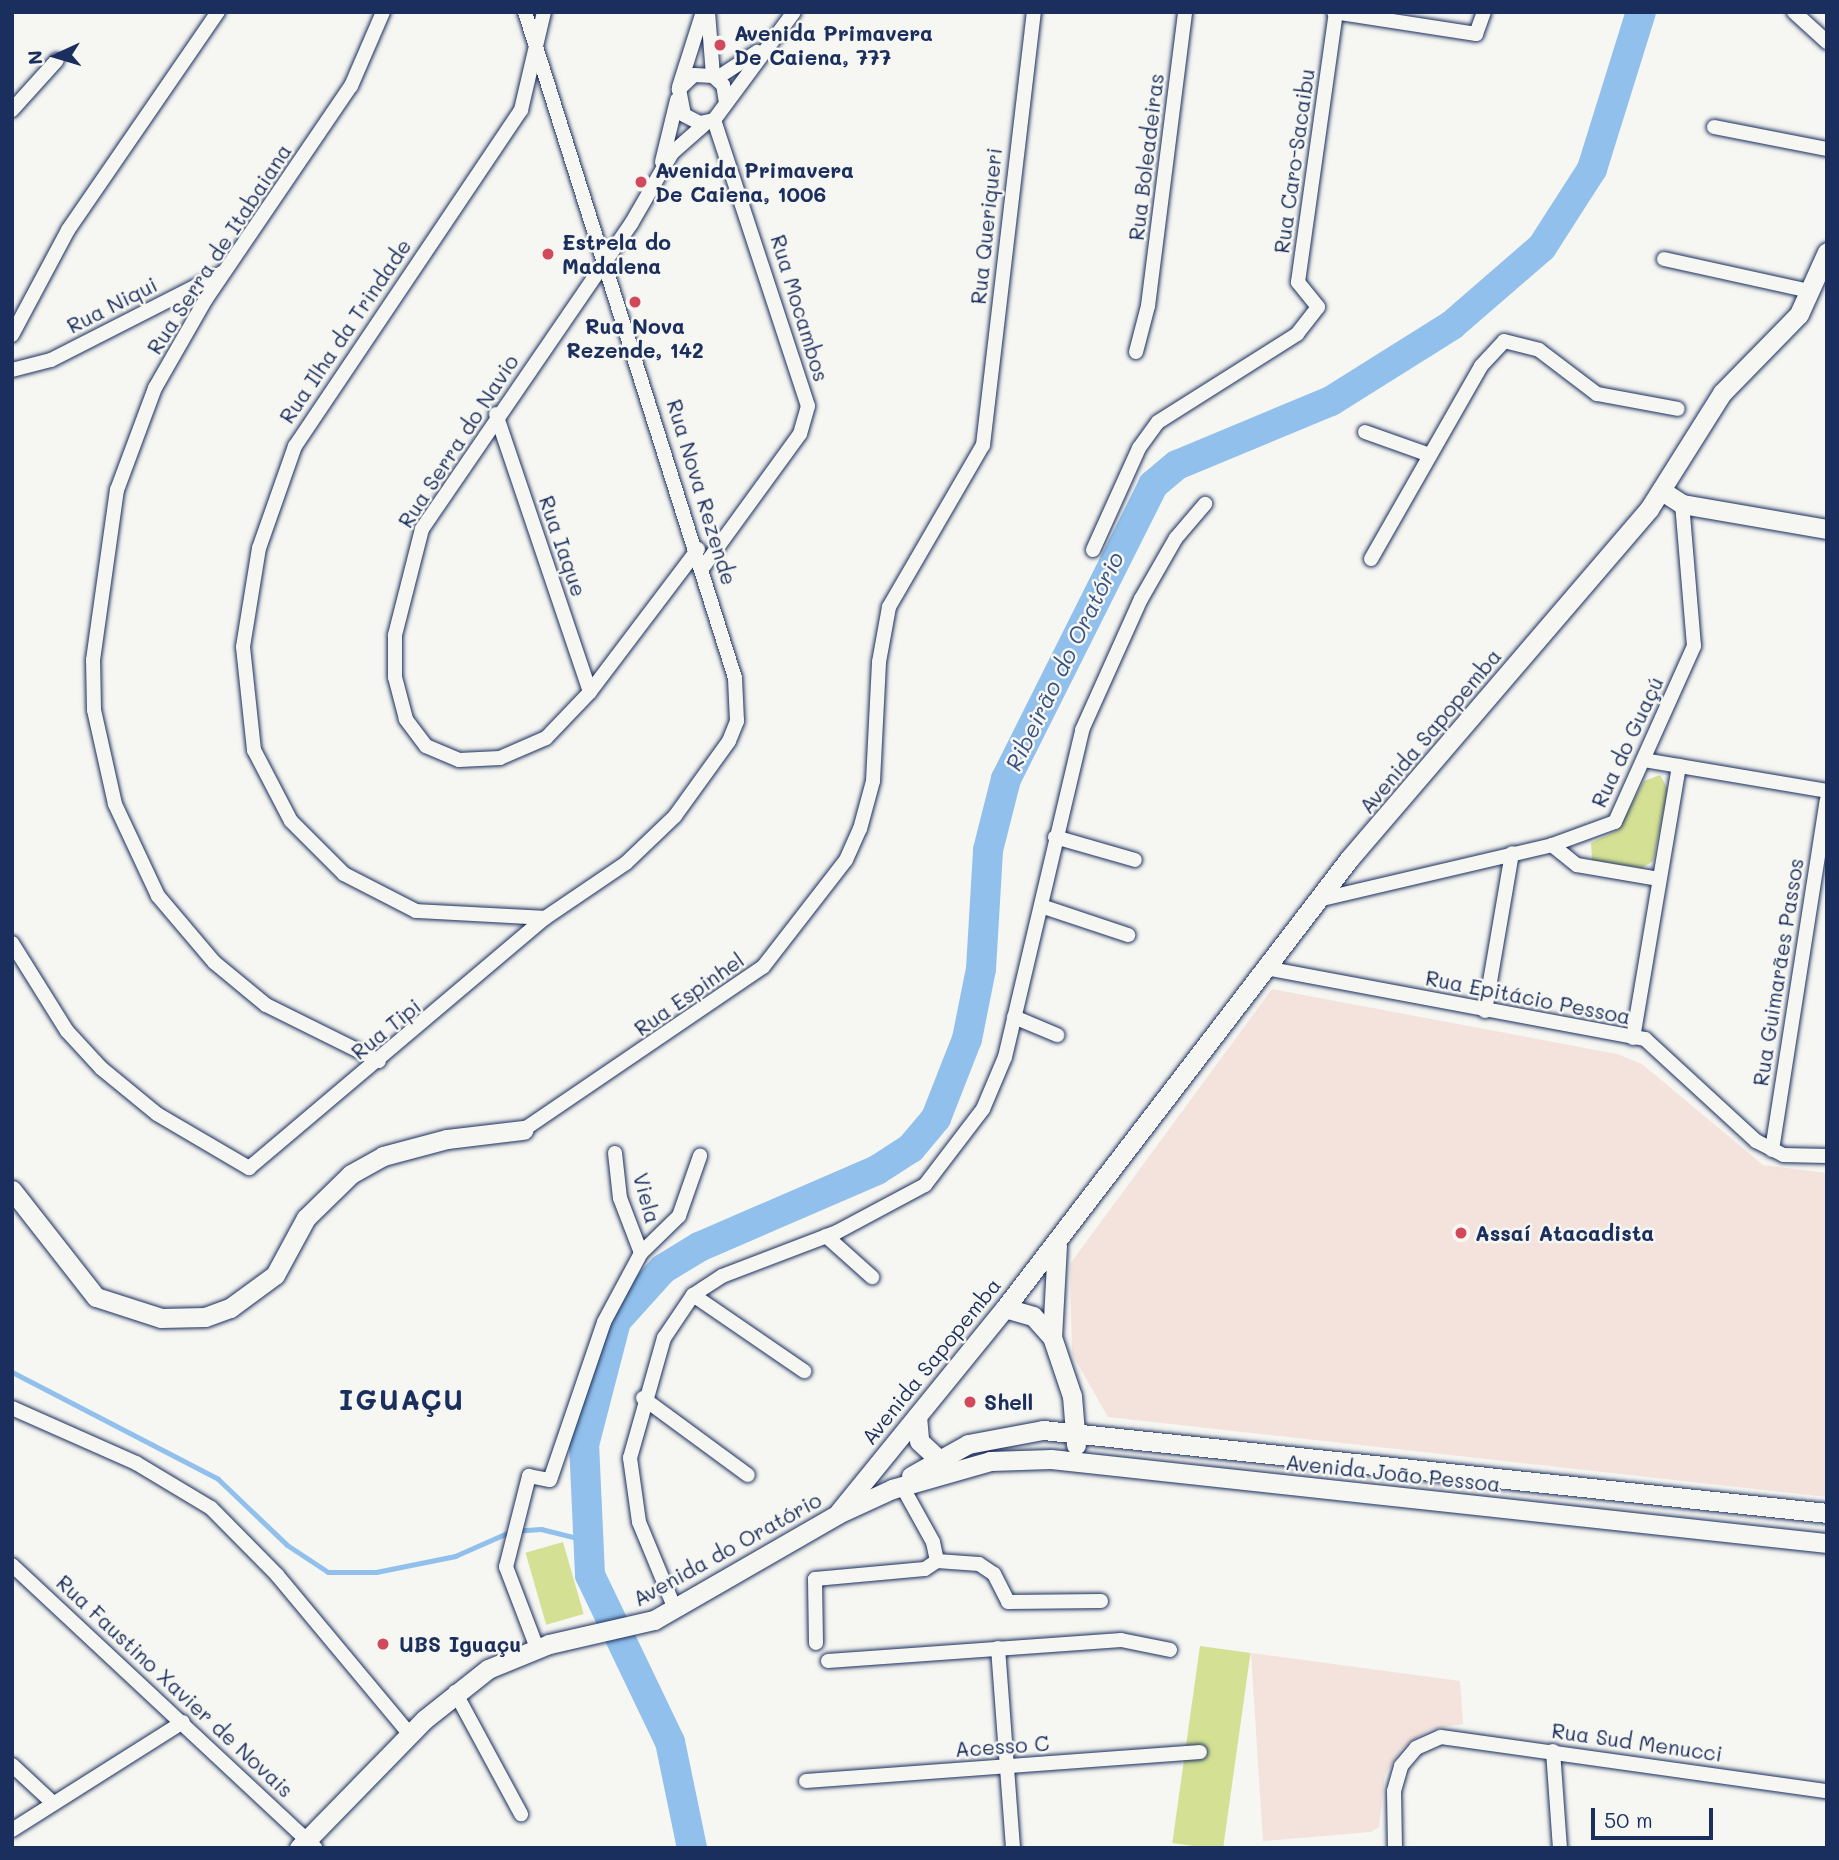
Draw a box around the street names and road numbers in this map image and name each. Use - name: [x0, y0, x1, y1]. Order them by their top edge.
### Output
- street label: Rua Caro-Sacaibu: [1269, 67, 1319, 255]
- street label: Rua Boleadeiras: [1123, 72, 1169, 242]
- street label: Rua Serra de Itabaiana: [142, 139, 296, 359]
- street label: Rua Queriqueri: [965, 146, 1007, 306]
- street label: Rua Mocambos: [766, 232, 834, 384]
- street label: Rua Ilha da Trindade: [274, 234, 416, 428]
- street label: Rua Niqui: [63, 272, 161, 338]
- street label: Rua Serra do Navio: [393, 350, 523, 532]
- street label: Rua Nova Rezende: [662, 396, 742, 588]
- street label: Rua Iaque: [534, 492, 592, 600]
- street label: Avenida Sapopemba: [1354, 644, 1506, 818]
- street label: Rua do Guaçú: [1586, 673, 1668, 811]
- street label: Rua Guimarães Passos: [1748, 856, 1808, 1088]
- street label: Rua Espinhel: [629, 947, 749, 1041]
- street label: Rua Epitácio Pessoa: [1423, 965, 1633, 1029]
- street label: Rua Tipi: [346, 993, 426, 1065]
- street label: Viela: [628, 1170, 666, 1226]
- street label: Avenida Sapopemba: [856, 1273, 1006, 1449]
- street label: Avenida João Pessoa: [1284, 1449, 1502, 1497]
- street label: Avenida do Oratório: [628, 1487, 826, 1611]
- street label: Rua Faustino Xavier de Novais: [51, 1570, 299, 1802]
- street label: Rua Sud Menucci: [1550, 1718, 1724, 1766]
- street label: Acesso C: [954, 1730, 1050, 1762]

